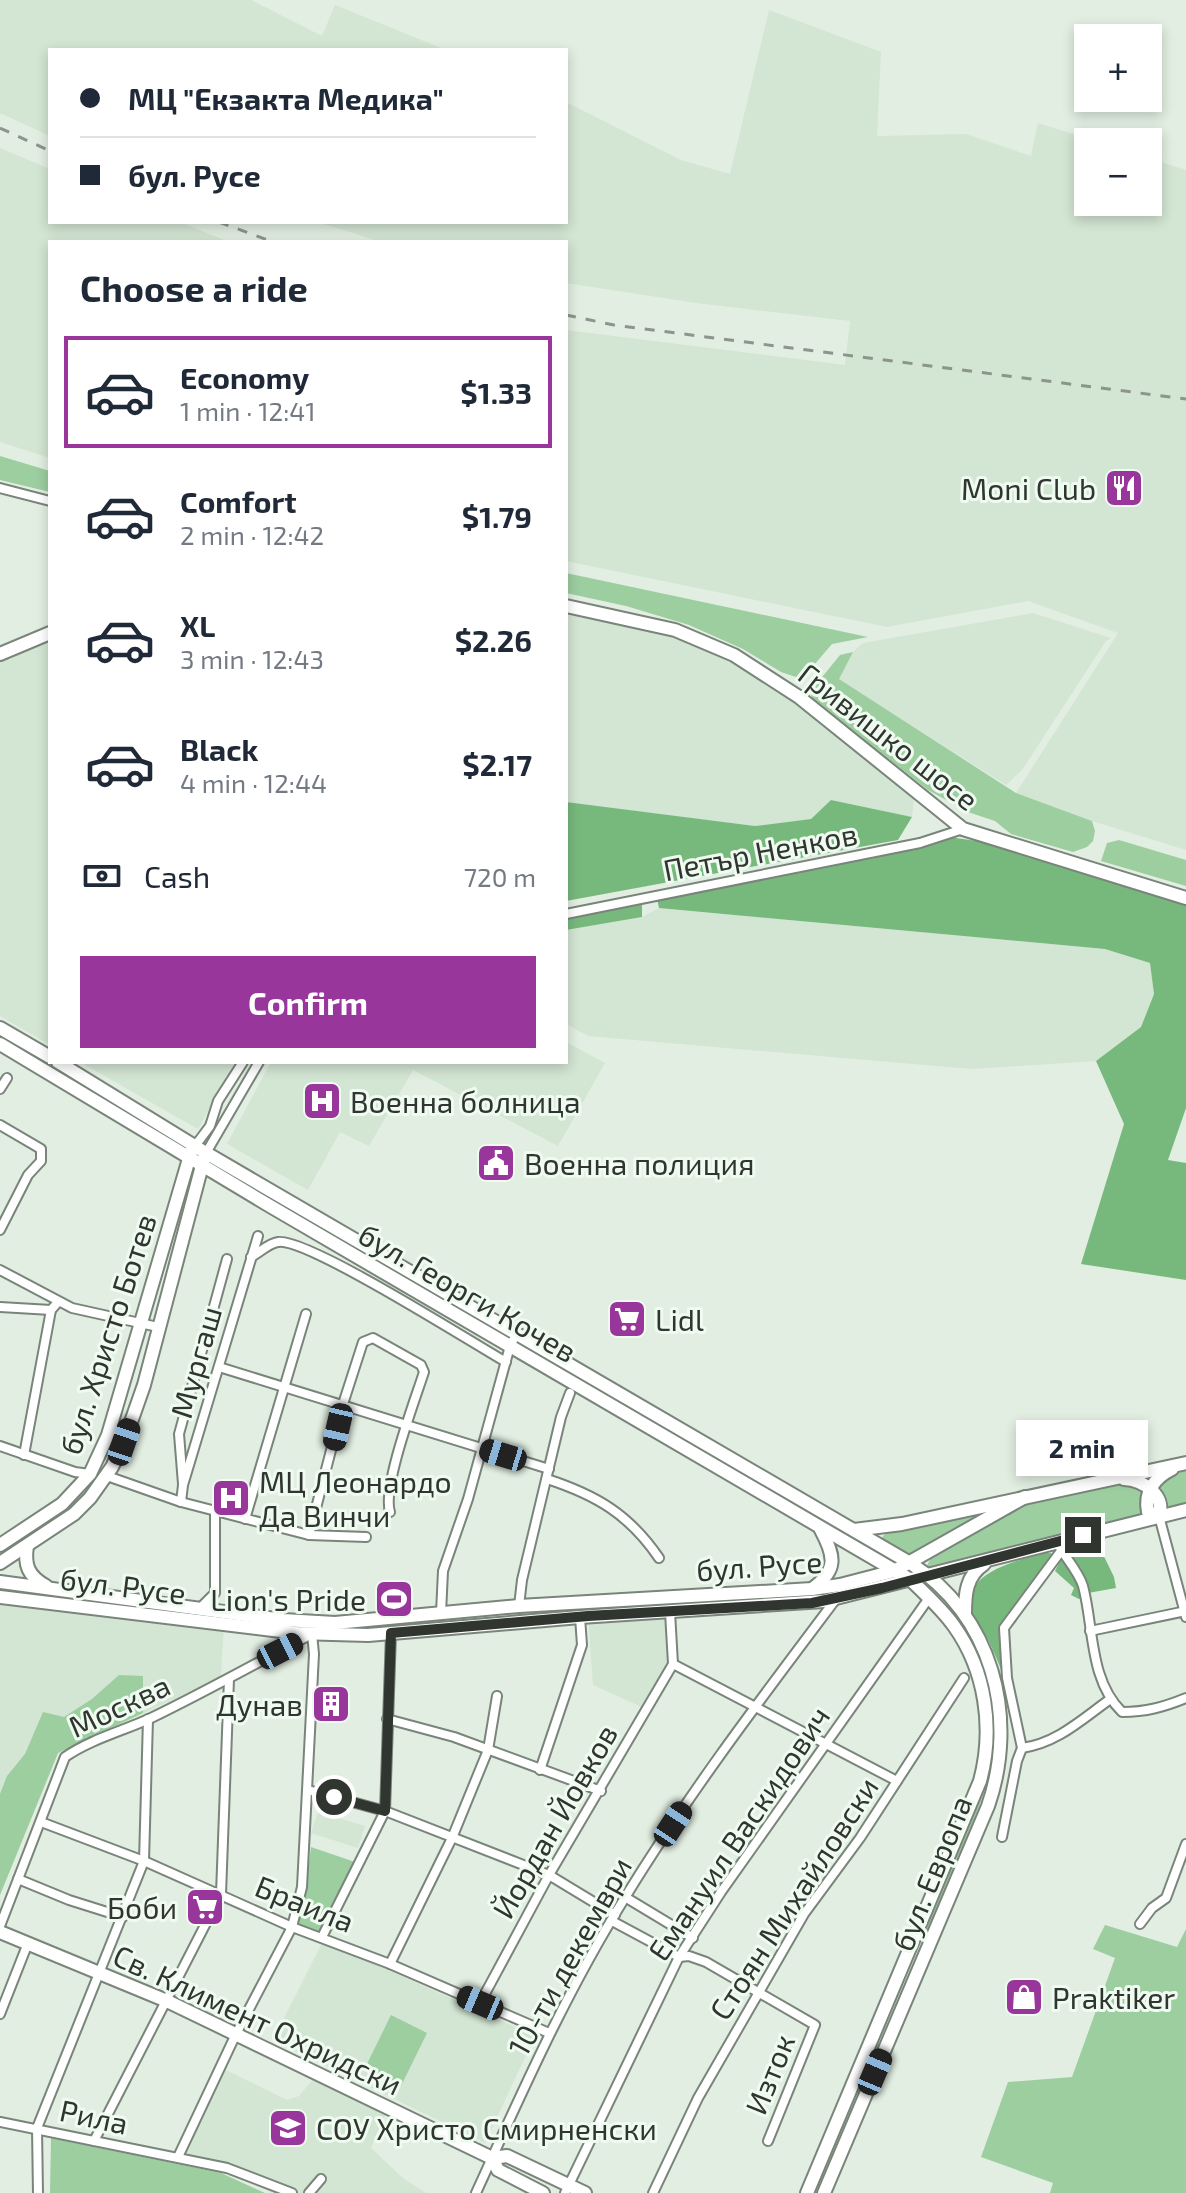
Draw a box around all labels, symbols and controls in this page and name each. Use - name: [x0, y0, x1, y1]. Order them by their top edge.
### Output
- map controls: [1074, 24, 1162, 216]
- button: +: [1074, 24, 1162, 112]
- text: МЦ "Екзакта Медика": [128, 80, 444, 116]
- button: −: [1074, 128, 1162, 216]
- text: бул. Русе: [128, 157, 261, 193]
- text: Choose a ride: [80, 266, 308, 309]
- icon: car: [84, 356, 156, 428]
- text: Economy: [180, 359, 309, 395]
- text: $1.33: [460, 374, 532, 410]
- text: 1 min · 12:41: [180, 395, 316, 426]
- restaurant icon: Moni Club: [1103, 467, 1145, 509]
- place label: Moni Club: [961, 470, 1096, 506]
- icon: car: [84, 480, 156, 552]
- text: Comfort: [180, 483, 297, 519]
- text: $1.79: [462, 498, 532, 534]
- text: 2 min · 12:42: [180, 519, 324, 550]
- icon: car: [84, 604, 156, 676]
- text: XL: [180, 607, 215, 643]
- text: $2.26: [455, 622, 532, 658]
- text: 3 min · 12:43: [180, 643, 324, 674]
- street label: Гривишко шосе: [792, 655, 986, 817]
- icon: car: [84, 728, 156, 800]
- text: Black: [180, 731, 258, 767]
- text: $2.17: [462, 746, 532, 782]
- text: 4 min · 12:44: [180, 767, 327, 798]
- street label: Петър Ненков: [660, 815, 860, 887]
- icon: cash: [80, 854, 124, 898]
- text: Cash: [144, 858, 210, 894]
- text: 720 m: [464, 861, 536, 892]
- button: Confirm: [80, 956, 536, 1048]
- hospital icon: Военна болница: [301, 1080, 343, 1122]
- place label: Военна болница: [350, 1083, 581, 1119]
- public building icon: Военна полиция: [475, 1142, 517, 1184]
- place label: Военна полиция: [524, 1145, 754, 1181]
- street label: бул. Христо Ботев: [51, 1209, 164, 1459]
- street label: бул. Георги Кочев: [352, 1215, 583, 1370]
- supermarket icon: Lidl: [606, 1298, 648, 1340]
- place label: Lidl: [655, 1301, 704, 1337]
- street label: Мургаш: [162, 1302, 229, 1422]
- car: [321, 1401, 355, 1453]
- car: [105, 1415, 143, 1469]
- callout: 2 min: [1017, 1419, 1149, 1475]
- text: 2 min: [1049, 1432, 1115, 1463]
- car: [477, 1437, 529, 1473]
- place label: МЦ Леонардо Да Винчи: [259, 1463, 452, 1533]
- hospital icon: МЦ Леонардо Да Винчи: [210, 1477, 252, 1519]
- route end: [1065, 1517, 1101, 1553]
- street label: бул. Русе: [695, 1543, 823, 1588]
- street label: бул. Русе: [58, 1559, 188, 1612]
- sports icon: Lion's Pride: [373, 1578, 415, 1620]
- place label: Lion's Pride: [210, 1581, 366, 1617]
- car: [253, 1629, 307, 1673]
- street label: Москва: [63, 1666, 175, 1744]
- building icon: Дунав: [310, 1683, 352, 1725]
- place label: Дунав: [216, 1686, 303, 1723]
- street label: Емануил Васкидович: [640, 1699, 837, 1967]
- street label: Йордан Йовков: [484, 1718, 624, 1924]
- street label: Стоян Михайловски: [701, 1770, 885, 2026]
- route start: [316, 1779, 352, 1815]
- street label: бул. Европа: [884, 1790, 979, 1956]
- car: [650, 1797, 696, 1851]
- street label: 10-ти декември: [500, 1850, 638, 2062]
- street label: Браила: [250, 1867, 360, 1939]
- supermarket icon: Боби: [184, 1886, 226, 1928]
- place label: Боби: [107, 1889, 177, 1925]
- street label: Св. Климент Охридски: [108, 1936, 408, 2102]
- shop icon: Praktiker: [1003, 1976, 1045, 2018]
- place label: Praktiker: [1052, 1979, 1175, 2015]
- car: [453, 1983, 507, 2023]
- street label: Изток: [737, 2029, 801, 2119]
- car: [855, 2045, 895, 2099]
- street label: Рила: [57, 2091, 131, 2141]
- school or university icon: СОУ Христо Смирненски: [267, 2107, 309, 2149]
- place label: СОУ Христо Смирненски: [316, 2110, 657, 2146]

